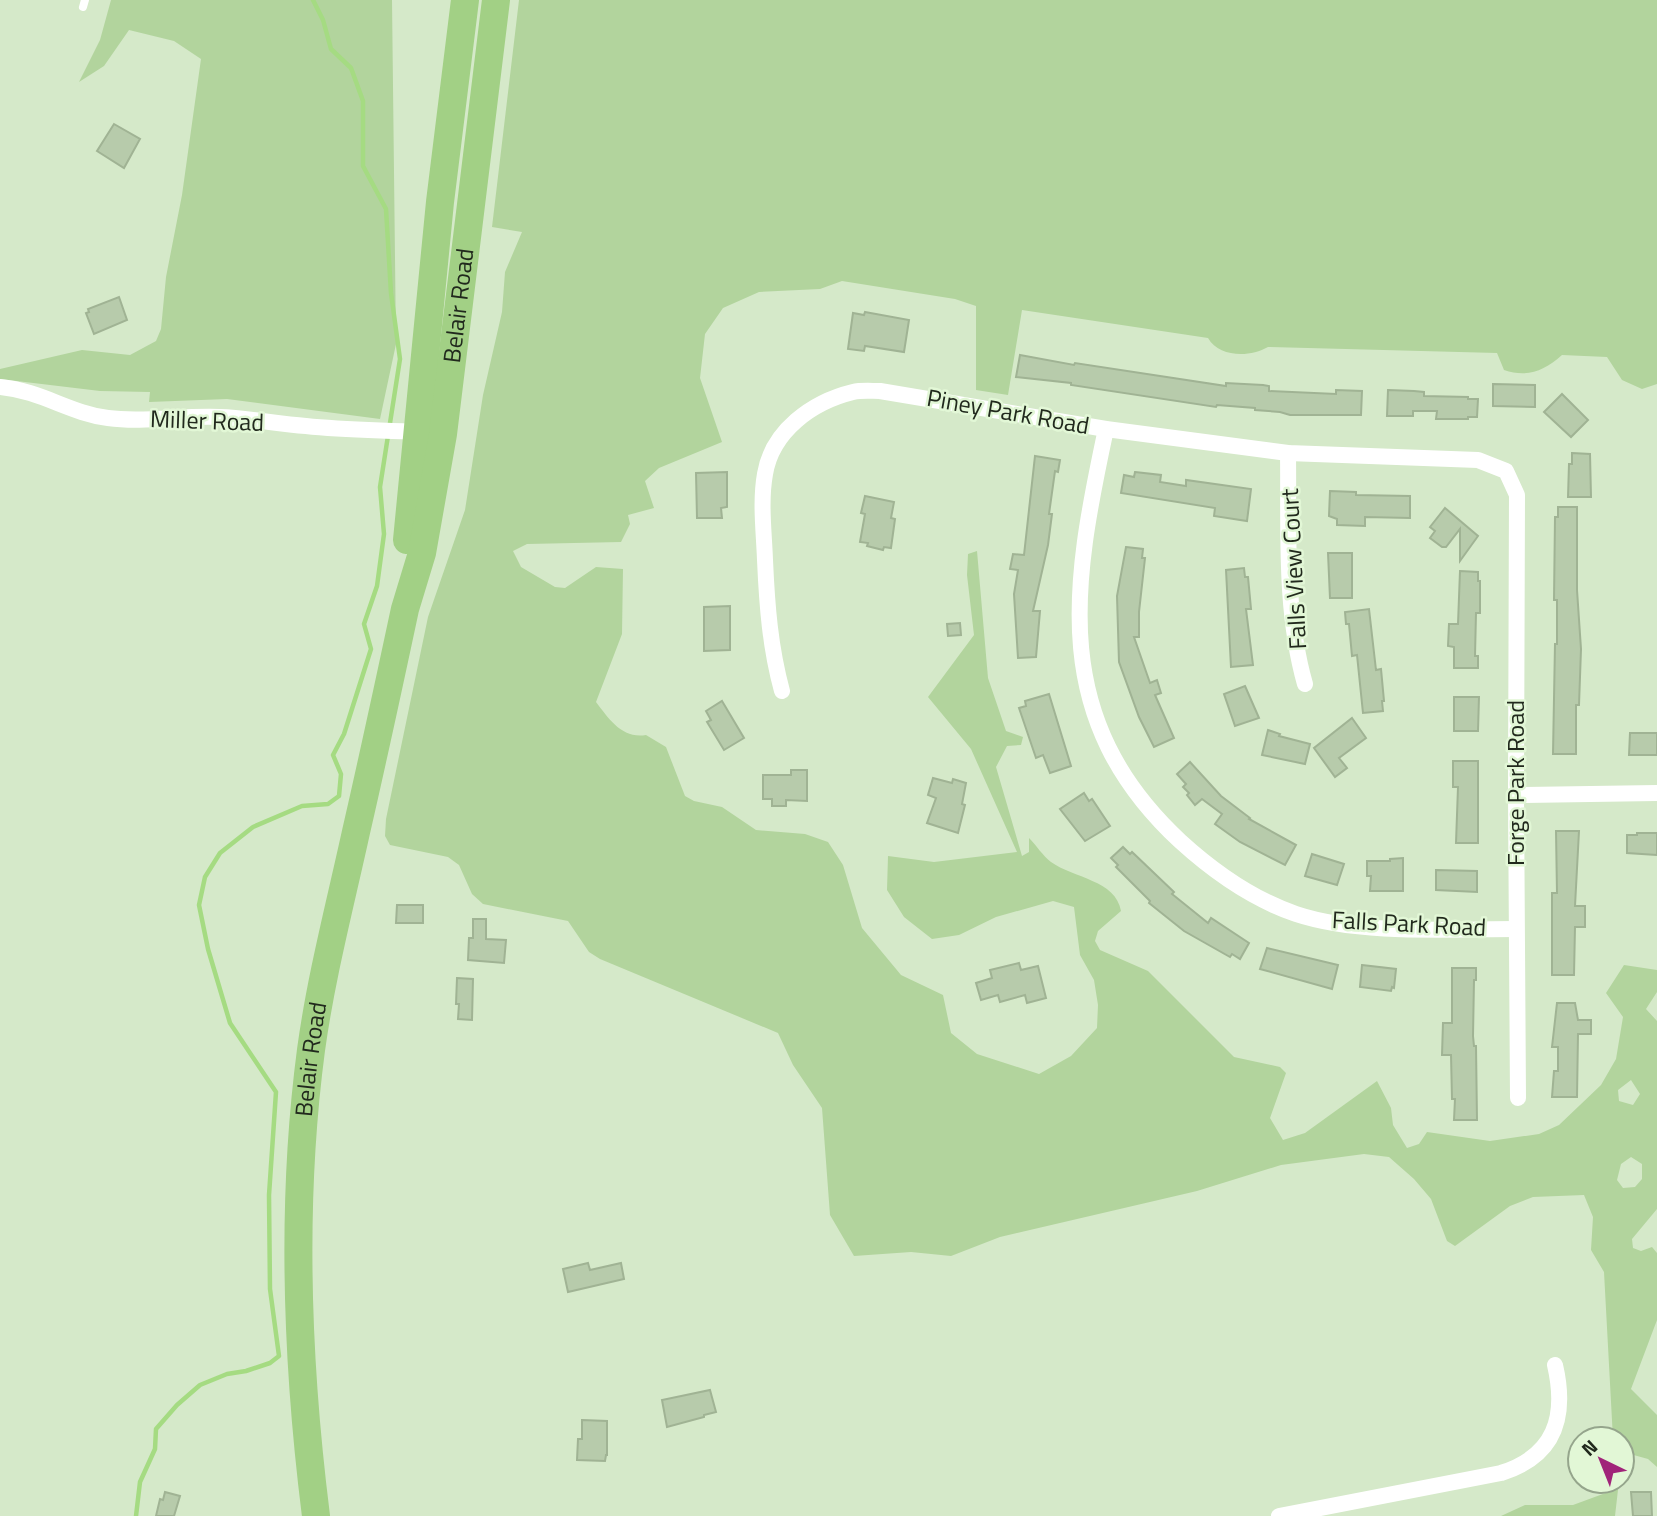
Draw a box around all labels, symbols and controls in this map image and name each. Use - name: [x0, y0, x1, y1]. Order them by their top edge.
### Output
- street label: Belair Road: [433, 246, 483, 365]
- street label: Piney Park Road: [924, 379, 1092, 443]
- street label: Miller Road: [149, 400, 265, 440]
- street label: Falls View Court: [1271, 487, 1315, 650]
- street label: Forge Park Road: [1497, 700, 1533, 866]
- street label: Falls Park Road: [1331, 901, 1487, 945]
- street label: Belair Road: [285, 999, 335, 1118]
- north arrow: [1566, 1425, 1636, 1495]
- text: N: [1574, 1432, 1604, 1462]

